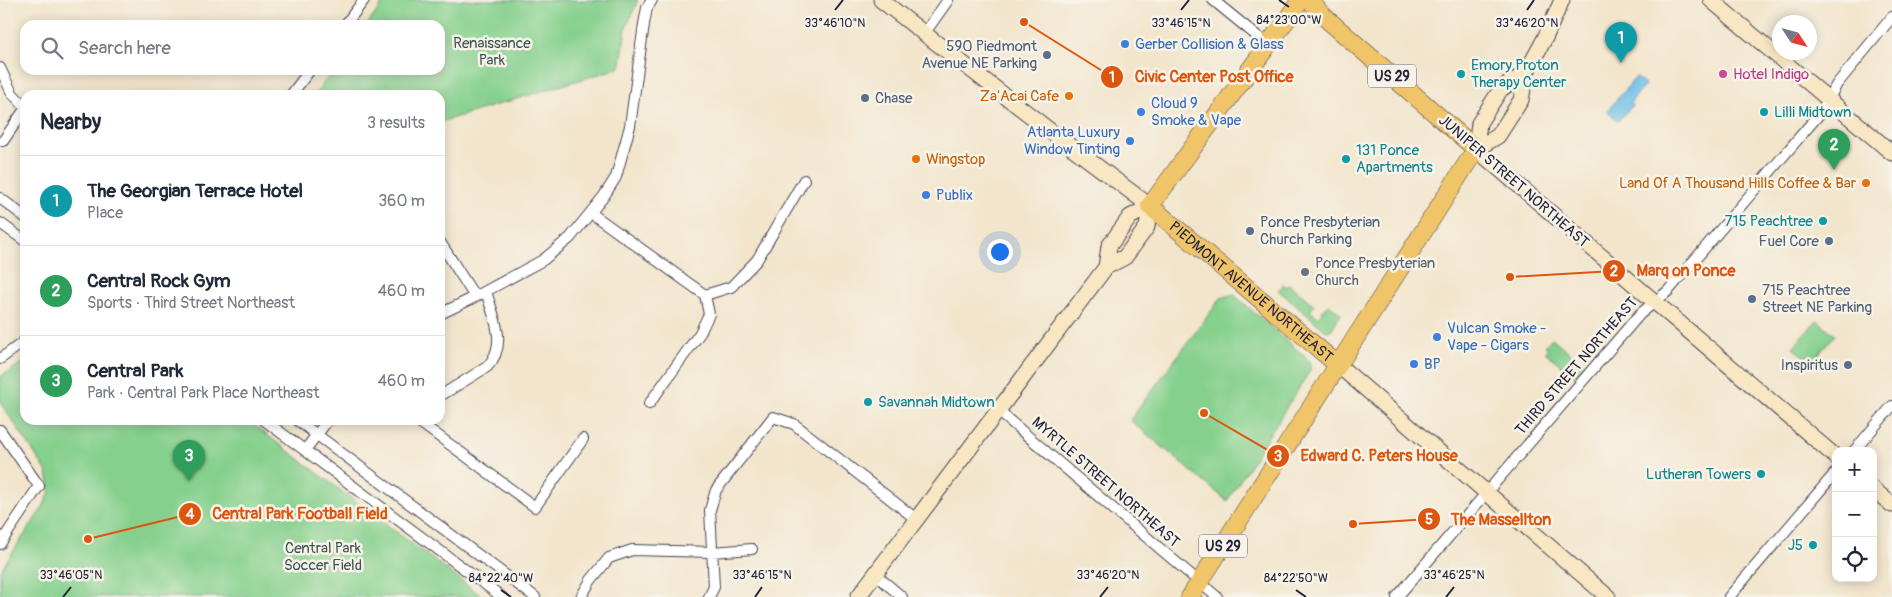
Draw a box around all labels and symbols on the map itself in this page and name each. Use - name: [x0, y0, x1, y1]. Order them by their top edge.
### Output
- text: 84°23'00"W: [1256, 13, 1322, 28]
- north arrow: [1772, 15, 1817, 60]
- text: 33°46'10"N: [805, 16, 865, 31]
- text: 33°46'15"N: [1151, 16, 1211, 31]
- text: 33°46'20"N: [1496, 16, 1558, 31]
- pin: 1: [1605, 22, 1637, 63]
- park label: Renaissance Park: [453, 34, 531, 70]
- place label: Gerber Collision & Glass: [1135, 35, 1284, 54]
- place label: 590 Piedmont Avenue NE Parking: [922, 37, 1038, 73]
- marker: Gerber Collision & Glass: [1119, 38, 1131, 50]
- marker: 590 Piedmont Avenue NE Parking: [1041, 49, 1053, 61]
- place label: Emory Proton Therapy Center: [1471, 56, 1567, 92]
- callout: Civic Center Post Office: [1100, 61, 1303, 92]
- road number: US 29: [1368, 64, 1416, 88]
- place label: Hotel Indigo: [1733, 65, 1809, 84]
- text: Civic Center Post Office: [1135, 67, 1294, 87]
- text: 1: [1109, 68, 1115, 87]
- marker: Emory Proton Therapy Center: [1455, 68, 1467, 80]
- marker: Hotel Indigo: [1717, 68, 1729, 80]
- place label: Za'Acai Cafe: [980, 87, 1060, 106]
- place label: Chase: [875, 89, 913, 108]
- marker: Za'Acai Cafe: [1063, 90, 1075, 102]
- marker: Chase: [859, 92, 871, 104]
- place label: Cloud 9 Smoke & Vape: [1151, 94, 1242, 130]
- place label: Lilli Midtown: [1774, 103, 1852, 122]
- marker: Cloud 9 Smoke & Vape: [1135, 106, 1147, 118]
- marker: Lilli Midtown: [1758, 106, 1770, 118]
- street label: JUNIPER STREET NORTHEAST: [1435, 111, 1593, 252]
- place label: Atlanta Luxury Window Tinting: [1024, 123, 1121, 159]
- pin: 2: [1818, 129, 1850, 170]
- marker: Atlanta Luxury Window Tinting: [1124, 135, 1136, 147]
- place label: 131 Ponce Apartments: [1356, 141, 1433, 177]
- place label: Wingstop: [926, 150, 985, 169]
- marker: Wingstop: [910, 153, 922, 165]
- marker: 131 Ponce Apartments: [1340, 153, 1352, 165]
- place label: Land Of A Thousand Hills Coffee & Bar: [1619, 174, 1857, 193]
- marker: Land Of A Thousand Hills Coffee & Bar: [1860, 177, 1872, 189]
- place label: Publix: [936, 186, 973, 205]
- marker: Publix: [920, 189, 932, 201]
- place label: 715 Peachtree: [1725, 212, 1814, 231]
- place label: Ponce Presbyterian Church Parking: [1260, 213, 1380, 249]
- marker: 715 Peachtree: [1817, 215, 1829, 227]
- street label: PIEDMONT AVENUE NORTHEAST: [1165, 217, 1337, 367]
- marker: Ponce Presbyterian Church Parking: [1244, 225, 1256, 237]
- place label: Fuel Core: [1758, 232, 1820, 251]
- marker: Fuel Core: [1823, 235, 1835, 247]
- your location: [987, 239, 1013, 265]
- place label: Ponce Presbyterian Church: [1315, 254, 1435, 290]
- callout: Marq on Ponce: [1601, 255, 1745, 286]
- text: Marq on Ponce: [1637, 261, 1737, 281]
- text: 2: [1610, 262, 1618, 281]
- marker: Ponce Presbyterian Church: [1299, 266, 1311, 278]
- place label: 715 Peachtree Street NE Parking: [1762, 281, 1872, 317]
- street label: THIRD STREET NORTHEAST: [1511, 293, 1642, 439]
- marker: 715 Peachtree Street NE Parking: [1746, 293, 1758, 305]
- place label: Vulcan Smoke - Vape - Cigars: [1447, 319, 1546, 355]
- marker: Vulcan Smoke - Vape - Cigars: [1431, 331, 1443, 343]
- place label: BP: [1424, 355, 1441, 374]
- place label: Inspiritus: [1781, 356, 1838, 375]
- marker: BP: [1408, 358, 1420, 370]
- marker: Inspiritus: [1842, 359, 1854, 371]
- place label: Savannah Midtown: [878, 393, 995, 412]
- marker: Savannah Midtown: [862, 396, 874, 408]
- street label: MYRTLE STREET NORTHEAST: [1028, 413, 1184, 552]
- pin: 3: [173, 440, 205, 481]
- callout: Edward C. Peters House: [1265, 440, 1468, 471]
- text: Edward C. Peters House: [1300, 446, 1459, 466]
- text: 3: [1274, 447, 1282, 466]
- place label: Lutheran Towers: [1646, 465, 1751, 484]
- marker: Lutheran Towers: [1755, 468, 1767, 480]
- callout: Central Park Football Field: [178, 498, 398, 529]
- text: Central Park Football Field: [212, 504, 388, 524]
- callout: The Massellton: [1416, 504, 1562, 535]
- text: 4: [186, 505, 195, 524]
- text: 5: [1425, 510, 1433, 529]
- text: The Massellton: [1450, 510, 1551, 530]
- road number: US 29: [1199, 534, 1247, 558]
- place label: J5: [1788, 536, 1803, 555]
- park label: Central Park Soccer Field: [284, 539, 362, 575]
- marker: J5: [1807, 539, 1819, 551]
- text: 33°46'05"N: [40, 568, 102, 583]
- text: 33°46'15"N: [732, 568, 792, 583]
- text: 33°46'20"N: [1077, 568, 1139, 583]
- text: 33°46'25"N: [1423, 568, 1485, 583]
- text: 84°22'40"W: [469, 571, 533, 586]
- text: 84°22'50"W: [1264, 571, 1328, 586]

